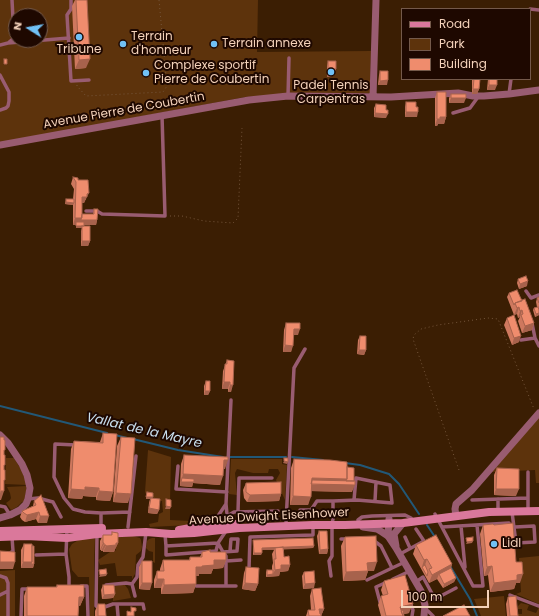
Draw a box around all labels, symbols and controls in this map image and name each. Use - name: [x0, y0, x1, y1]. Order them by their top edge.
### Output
- north arrow: [8, 8, 48, 48]
- legend: [401, 8, 531, 80]
- text: Road: [439, 15, 470, 32]
- text: N: [9, 20, 26, 31]
- place label: Terrain d'honneur: [131, 30, 191, 58]
- marker: Tribune: [74, 32, 84, 42]
- text: Park: [439, 35, 465, 52]
- place label: Terrain annexe: [222, 37, 311, 51]
- marker: Terrain d'honneur: [118, 39, 128, 49]
- marker: Terrain annexe: [209, 39, 219, 49]
- place label: Tribune: [57, 43, 101, 57]
- text: Building: [439, 55, 487, 72]
- place label: Complexe sportif Pierre de Coubertin: [154, 59, 269, 87]
- marker: Padel Tennis Carpentras: [326, 67, 336, 77]
- marker: Complexe sportif Pierre de Coubertin: [141, 68, 151, 78]
- place label: Padel Tennis Carpentras: [293, 79, 369, 107]
- street label: Avenue Pierre de Coubertin: [42, 90, 206, 132]
- water label: Vallat de la Mayre: [85, 410, 203, 452]
- street label: Avenue Dwight Eisenhower: [188, 506, 350, 528]
- place label: Lidl: [502, 537, 521, 551]
- marker: Lidl: [489, 539, 499, 549]
- scale bar: [403, 582, 491, 608]
- text: 100 m: [408, 588, 442, 605]

